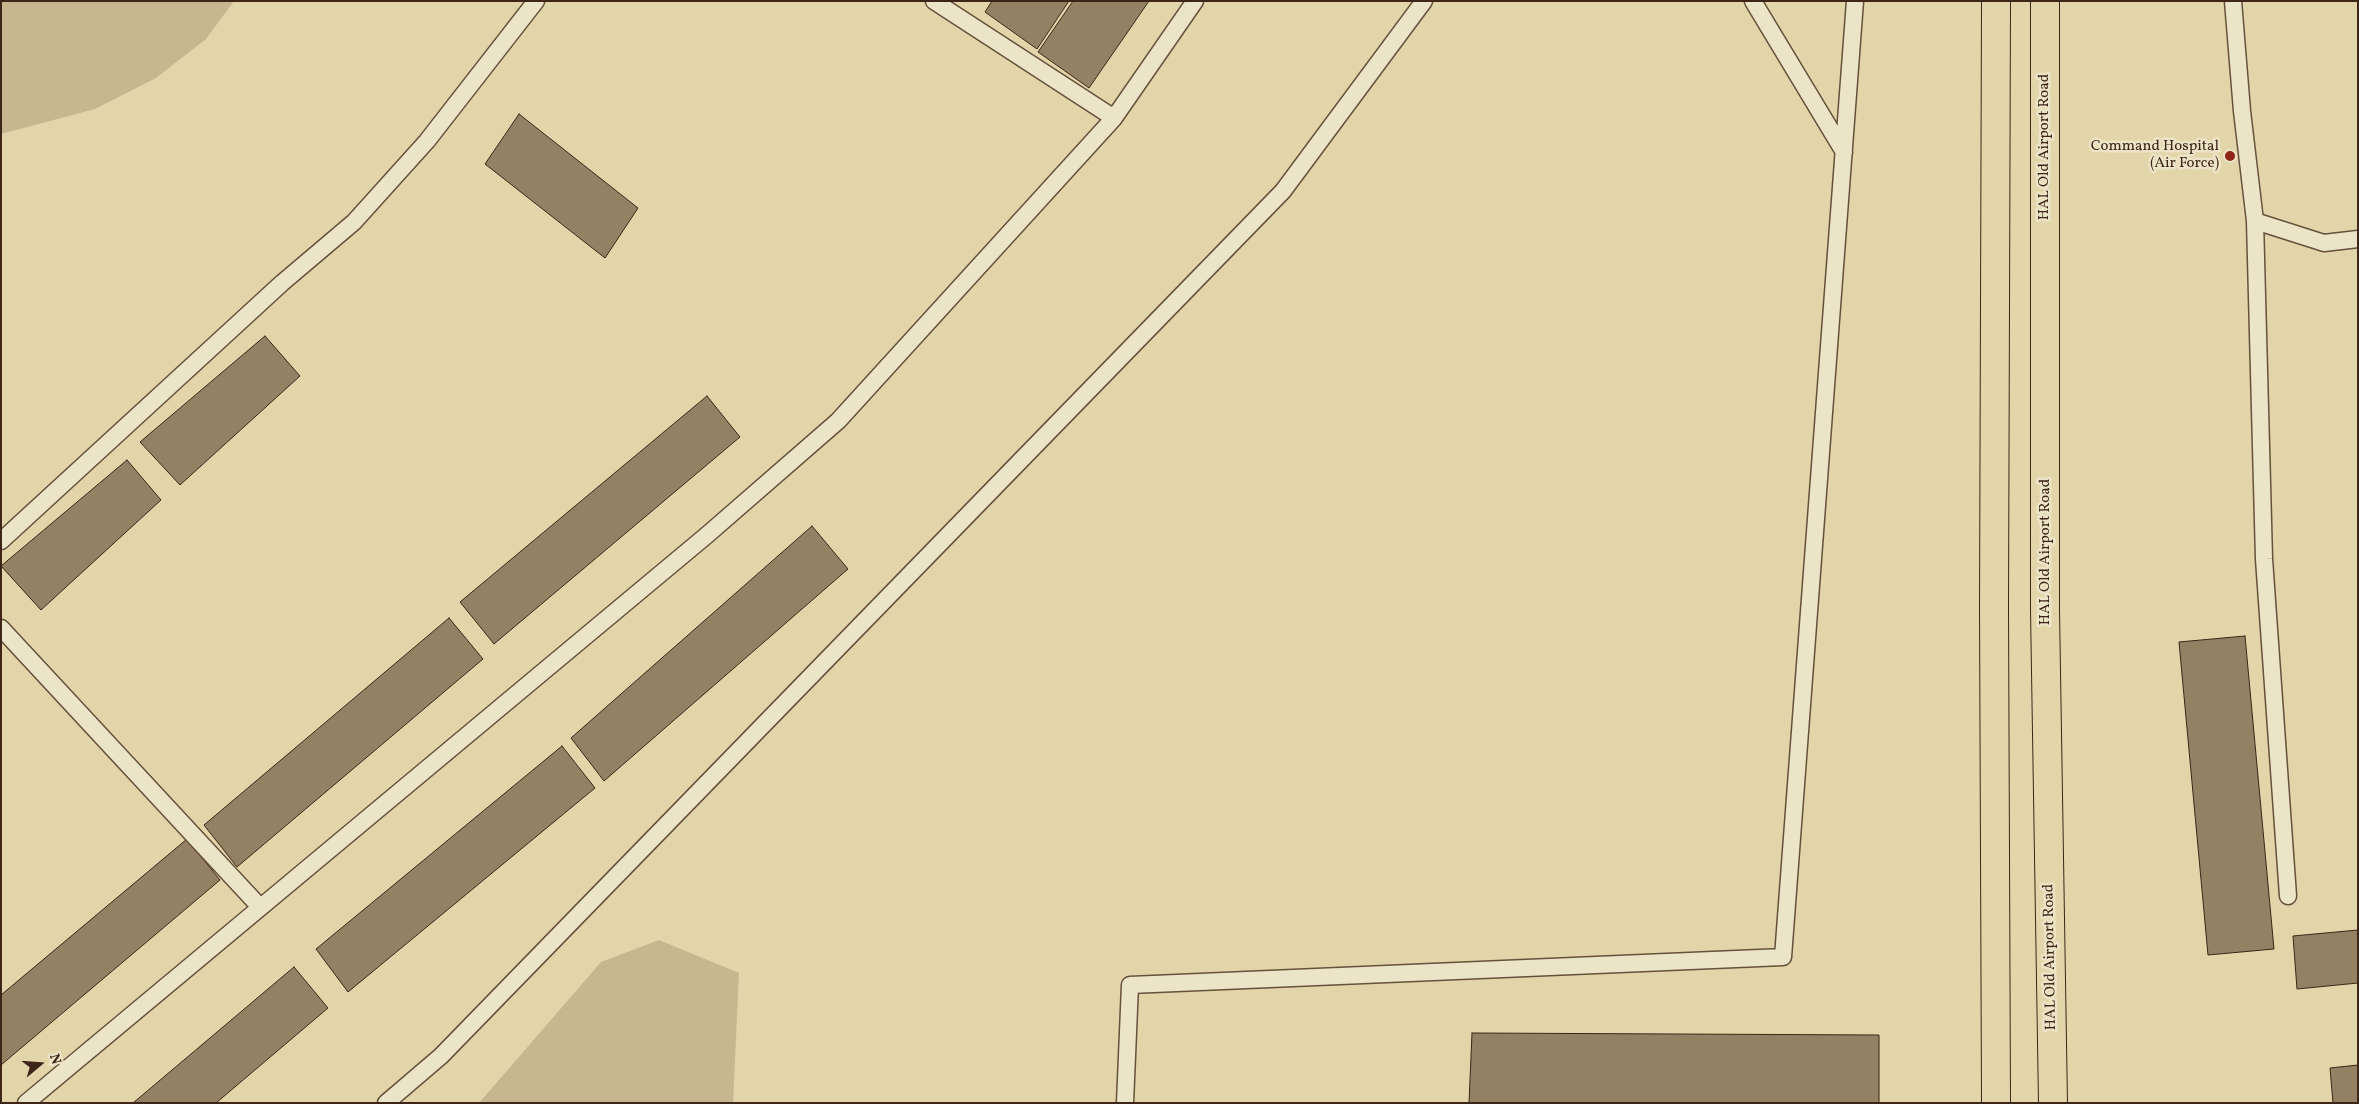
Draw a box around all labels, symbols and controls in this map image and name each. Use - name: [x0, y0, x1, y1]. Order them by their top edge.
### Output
- street label: HAL Old Airport Road: [2036, 74, 2054, 220]
- place label: Command Hospital (Air Force): [2091, 138, 2219, 173]
- marker: Command Hospital (Air Force): [2223, 149, 2237, 163]
- street label: HAL Old Airport Road: [2037, 479, 2055, 625]
- street label: HAL Old Airport Road: [2041, 884, 2061, 1030]
- north arrow: [15, 1039, 65, 1089]
- text: N: [44, 1051, 65, 1067]

